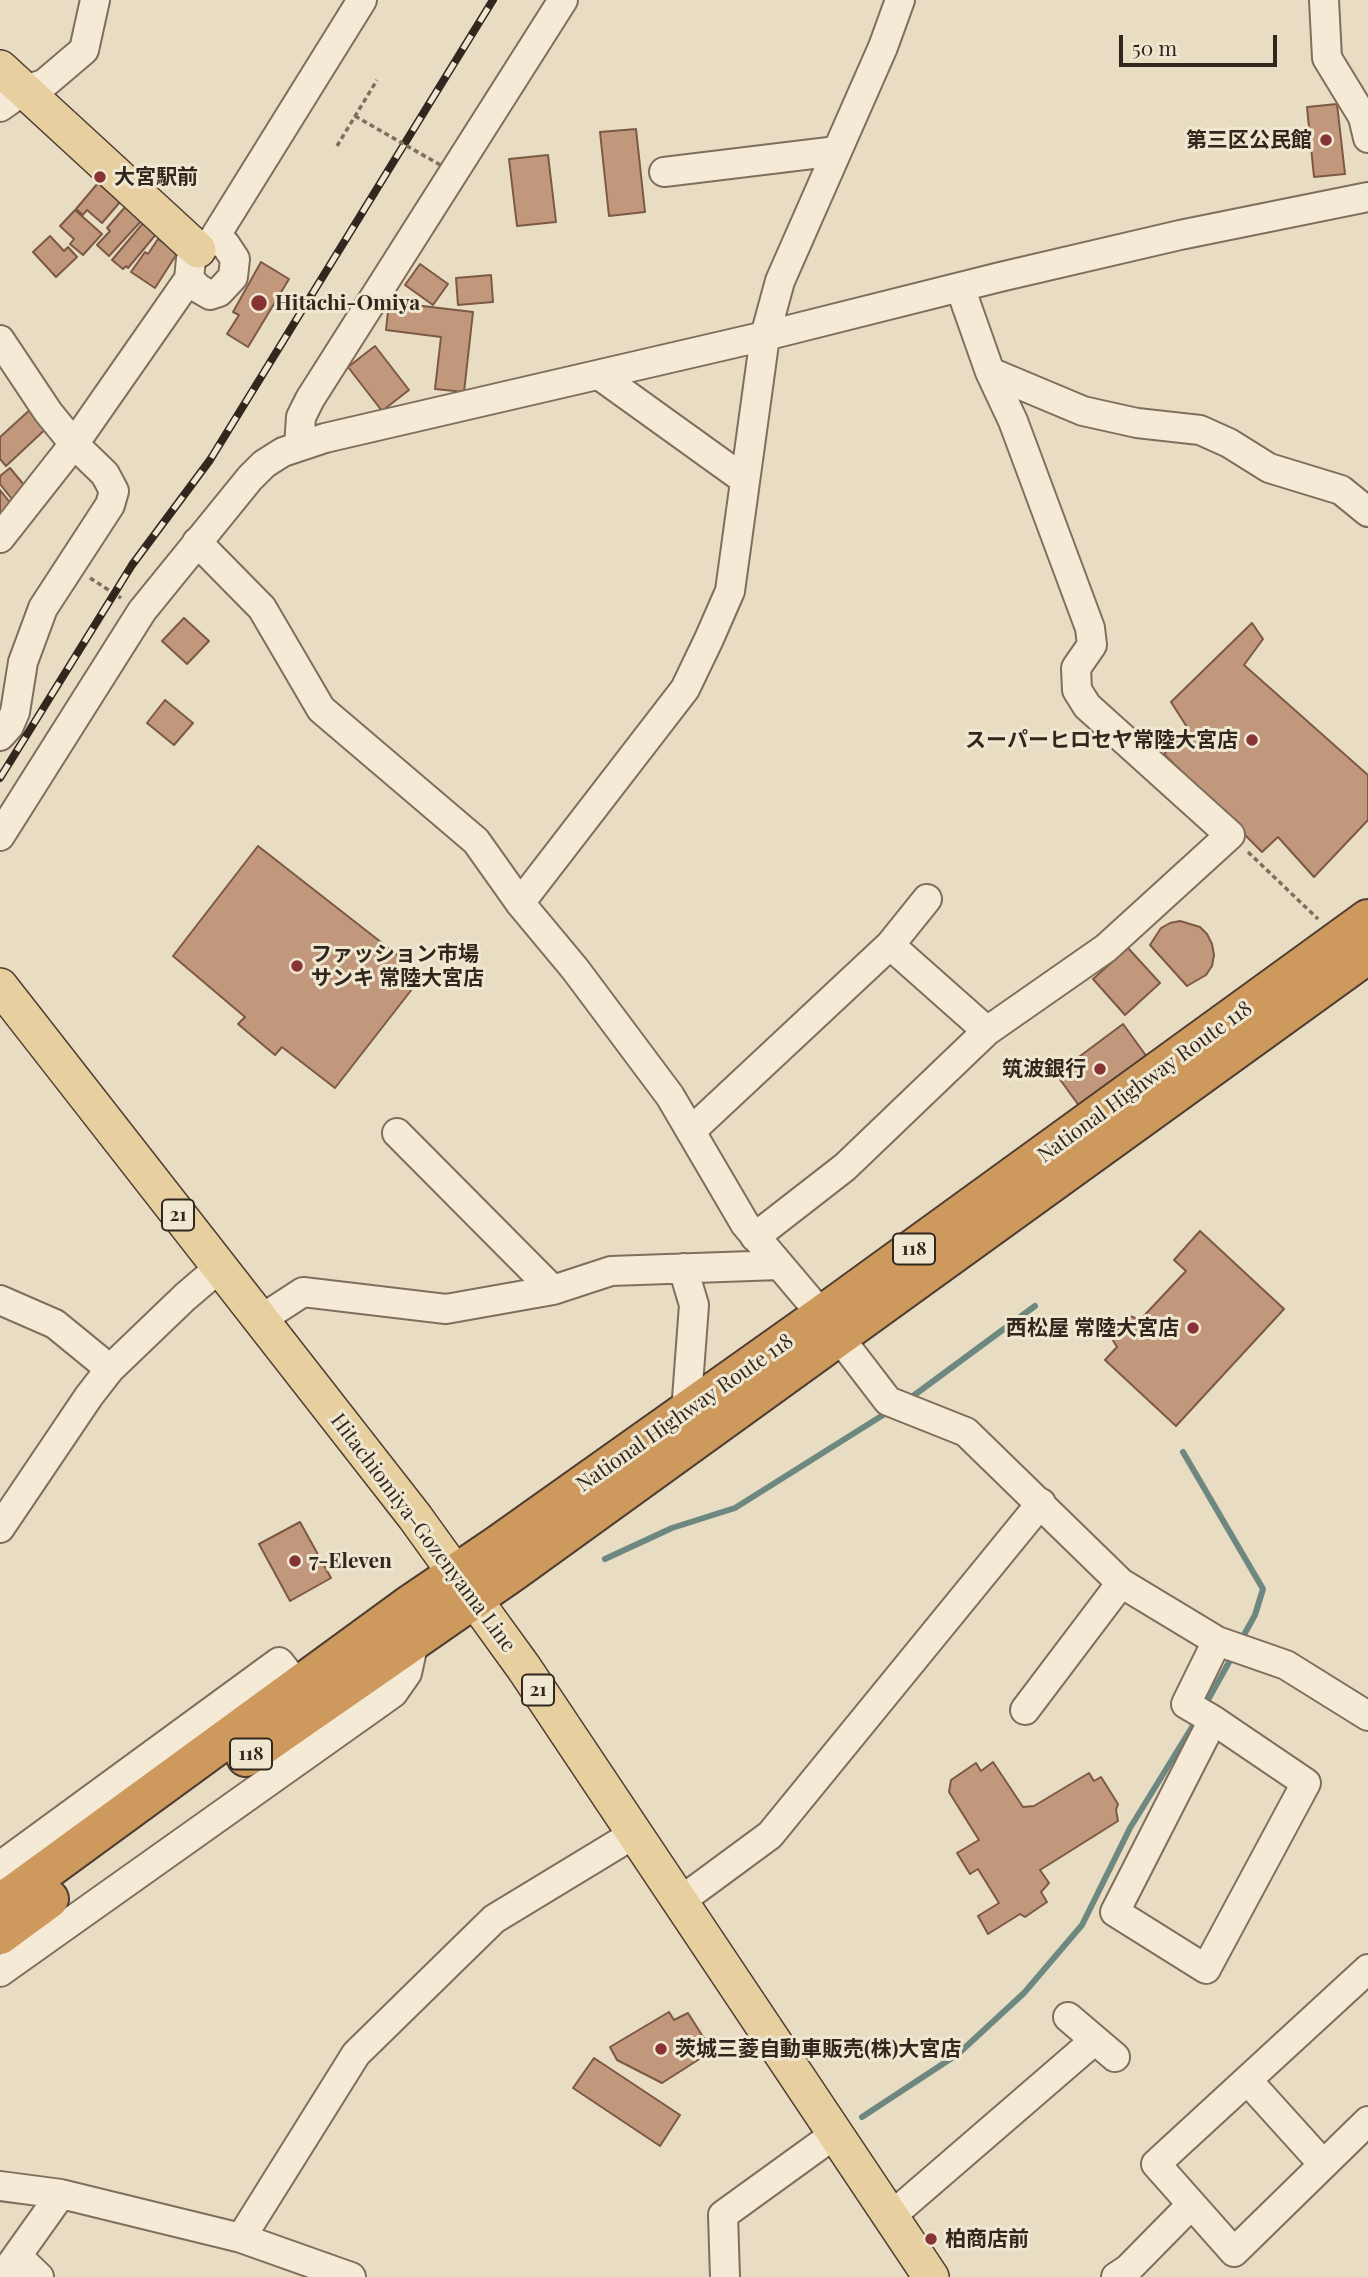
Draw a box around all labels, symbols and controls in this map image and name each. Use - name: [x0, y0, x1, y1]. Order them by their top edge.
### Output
- scale bar: [1123, 21, 1280, 65]
- text: 50 m: [1132, 33, 1177, 61]
- place label: 第三区公民館: [1186, 127, 1312, 153]
- marker: 第三区公民館: [1318, 132, 1334, 148]
- place label: 大宮駅前: [114, 164, 198, 190]
- marker: 大宮駅前: [92, 169, 108, 185]
- place label: Hitachi-Omiya: [275, 290, 420, 316]
- marker: Hitachi-Omiya: [249, 293, 269, 313]
- place label: スーパーヒロセヤ常陸大宮店: [965, 727, 1238, 753]
- marker: スーパーヒロセヤ常陸大宮店: [1244, 732, 1260, 748]
- place label: ファッション市場 サンキ 常陸大宮店: [311, 941, 484, 991]
- marker: ファッション市場 サンキ 常陸大宮店: [289, 958, 305, 974]
- street label: National Highway Route 118: [1033, 996, 1257, 1168]
- place label: 筑波銀行: [1002, 1056, 1086, 1082]
- marker: 筑波銀行: [1092, 1061, 1108, 1077]
- road number: 21: [162, 1200, 194, 1231]
- road number: 118: [893, 1233, 935, 1264]
- place label: 西松屋 常陸大宮店: [1006, 1315, 1179, 1341]
- marker: 西松屋 常陸大宮店: [1185, 1320, 1201, 1336]
- street label: National Highway Route 118: [572, 1328, 798, 1498]
- street label: Hitachiomiya-Gozenyama Line: [325, 1409, 521, 1657]
- place label: 7-Eleven: [309, 1548, 392, 1574]
- marker: 7-Eleven: [287, 1553, 303, 1569]
- road number: 21: [522, 1674, 554, 1706]
- road number: 118: [230, 1738, 272, 1770]
- place label: 茨城三菱自動車販売(株)大宮店: [675, 2036, 961, 2062]
- marker: 茨城三菱自動車販売(株)大宮店: [653, 2041, 669, 2057]
- place label: 柏商店前: [945, 2226, 1029, 2252]
- marker: 柏商店前: [923, 2231, 939, 2247]

